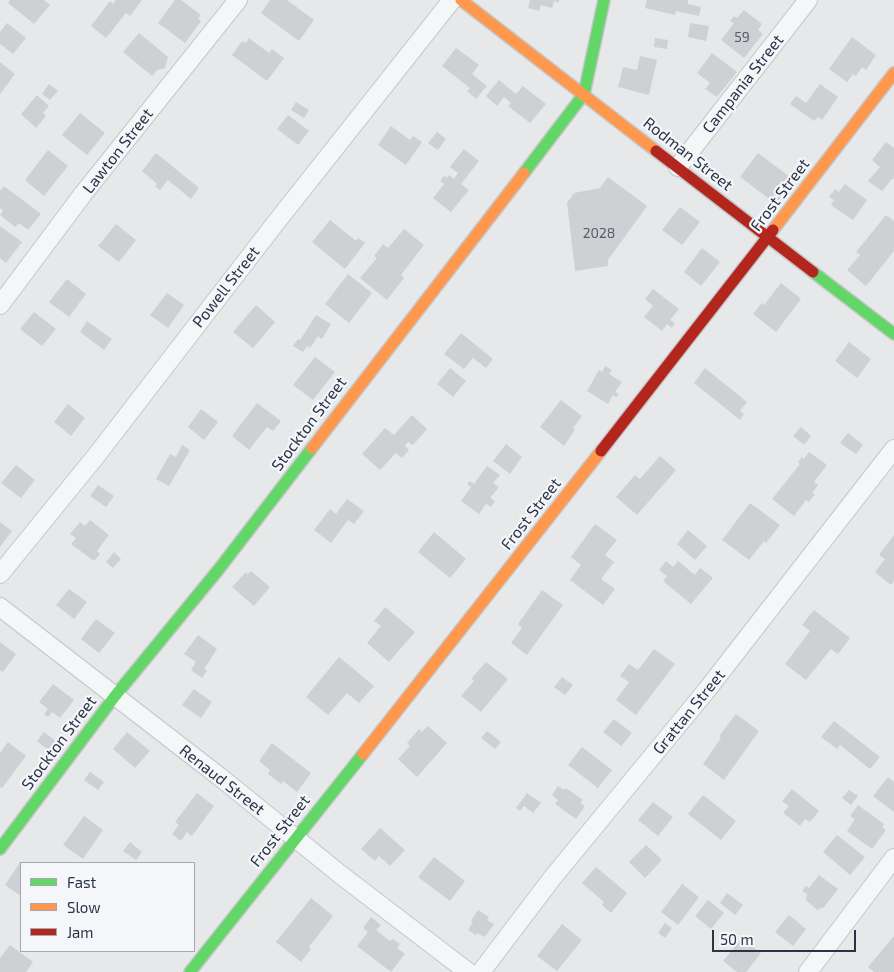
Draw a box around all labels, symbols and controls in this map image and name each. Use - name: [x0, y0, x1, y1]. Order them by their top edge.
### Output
- house number: 59: [734, 29, 750, 45]
- street label: Campania Street: [698, 31, 788, 137]
- street label: Lawton Street: [79, 105, 157, 197]
- street label: Rodman Street: [639, 113, 737, 195]
- street label: Frost Street: [746, 155, 814, 235]
- house number: 2028: [583, 225, 615, 241]
- street label: Powell Street: [188, 243, 264, 331]
- street label: Stockton Street: [267, 373, 351, 475]
- street label: Frost Street: [497, 474, 565, 554]
- street label: Grattan Street: [649, 666, 729, 758]
- street label: Stockton Street: [17, 692, 101, 794]
- street label: Renaud Street: [176, 741, 268, 819]
- street label: Frost Street: [246, 791, 314, 871]
- legend: [20, 862, 195, 952]
- text: Fast: [67, 873, 96, 891]
- text: Slow: [67, 898, 101, 916]
- scale bar: [714, 920, 858, 952]
- text: Jam: [67, 923, 93, 941]
- text: 50 m: [720, 930, 754, 948]

